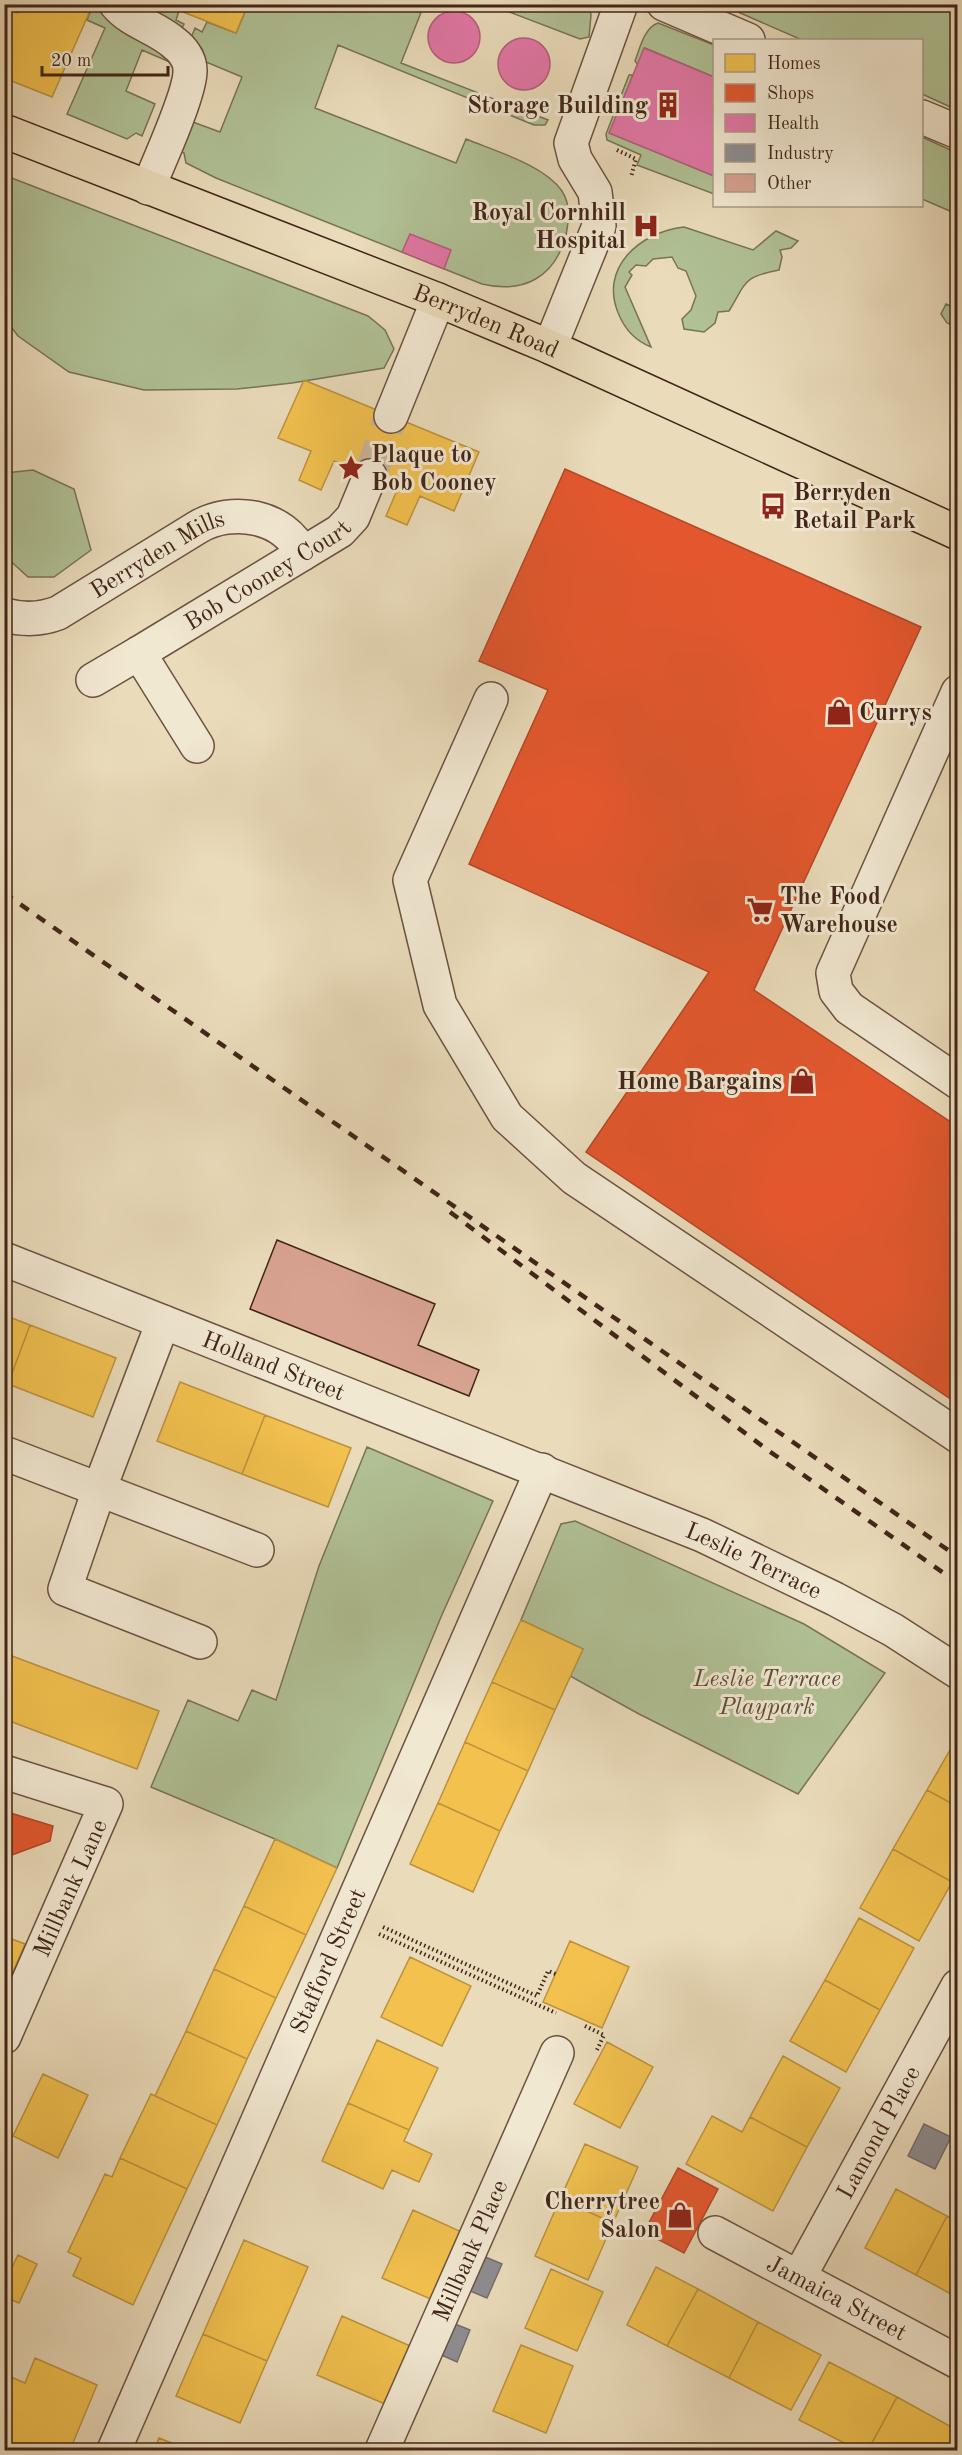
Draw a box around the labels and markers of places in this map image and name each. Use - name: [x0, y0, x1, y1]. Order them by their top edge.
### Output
- building icon: Storage Building: [653, 90, 683, 120]
- place label: Storage Building: [467, 95, 649, 119]
- place label: Royal Cornhill Hospital: [471, 202, 626, 254]
- hospital icon: Royal Cornhill Hospital: [631, 211, 661, 241]
- place label: Plaque to Bob Cooney: [371, 444, 497, 496]
- place icon: Plaque to Bob Cooney: [336, 453, 366, 483]
- place label: Berryden Retail Park: [793, 482, 916, 534]
- bus stop icon: Berryden Retail Park: [758, 491, 788, 521]
- shop icon: Currys: [824, 697, 854, 727]
- place label: Currys: [859, 702, 932, 726]
- place label: The Food Warehouse: [780, 886, 898, 938]
- supermarket icon: The Food Warehouse: [745, 895, 775, 925]
- shop icon: Home Bargains: [787, 1066, 817, 1096]
- place label: Home Bargains: [617, 1071, 782, 1095]
- place label: Cherrytree Salon: [544, 2191, 660, 2243]
- shop icon: Cherrytree Salon: [665, 2200, 695, 2230]

